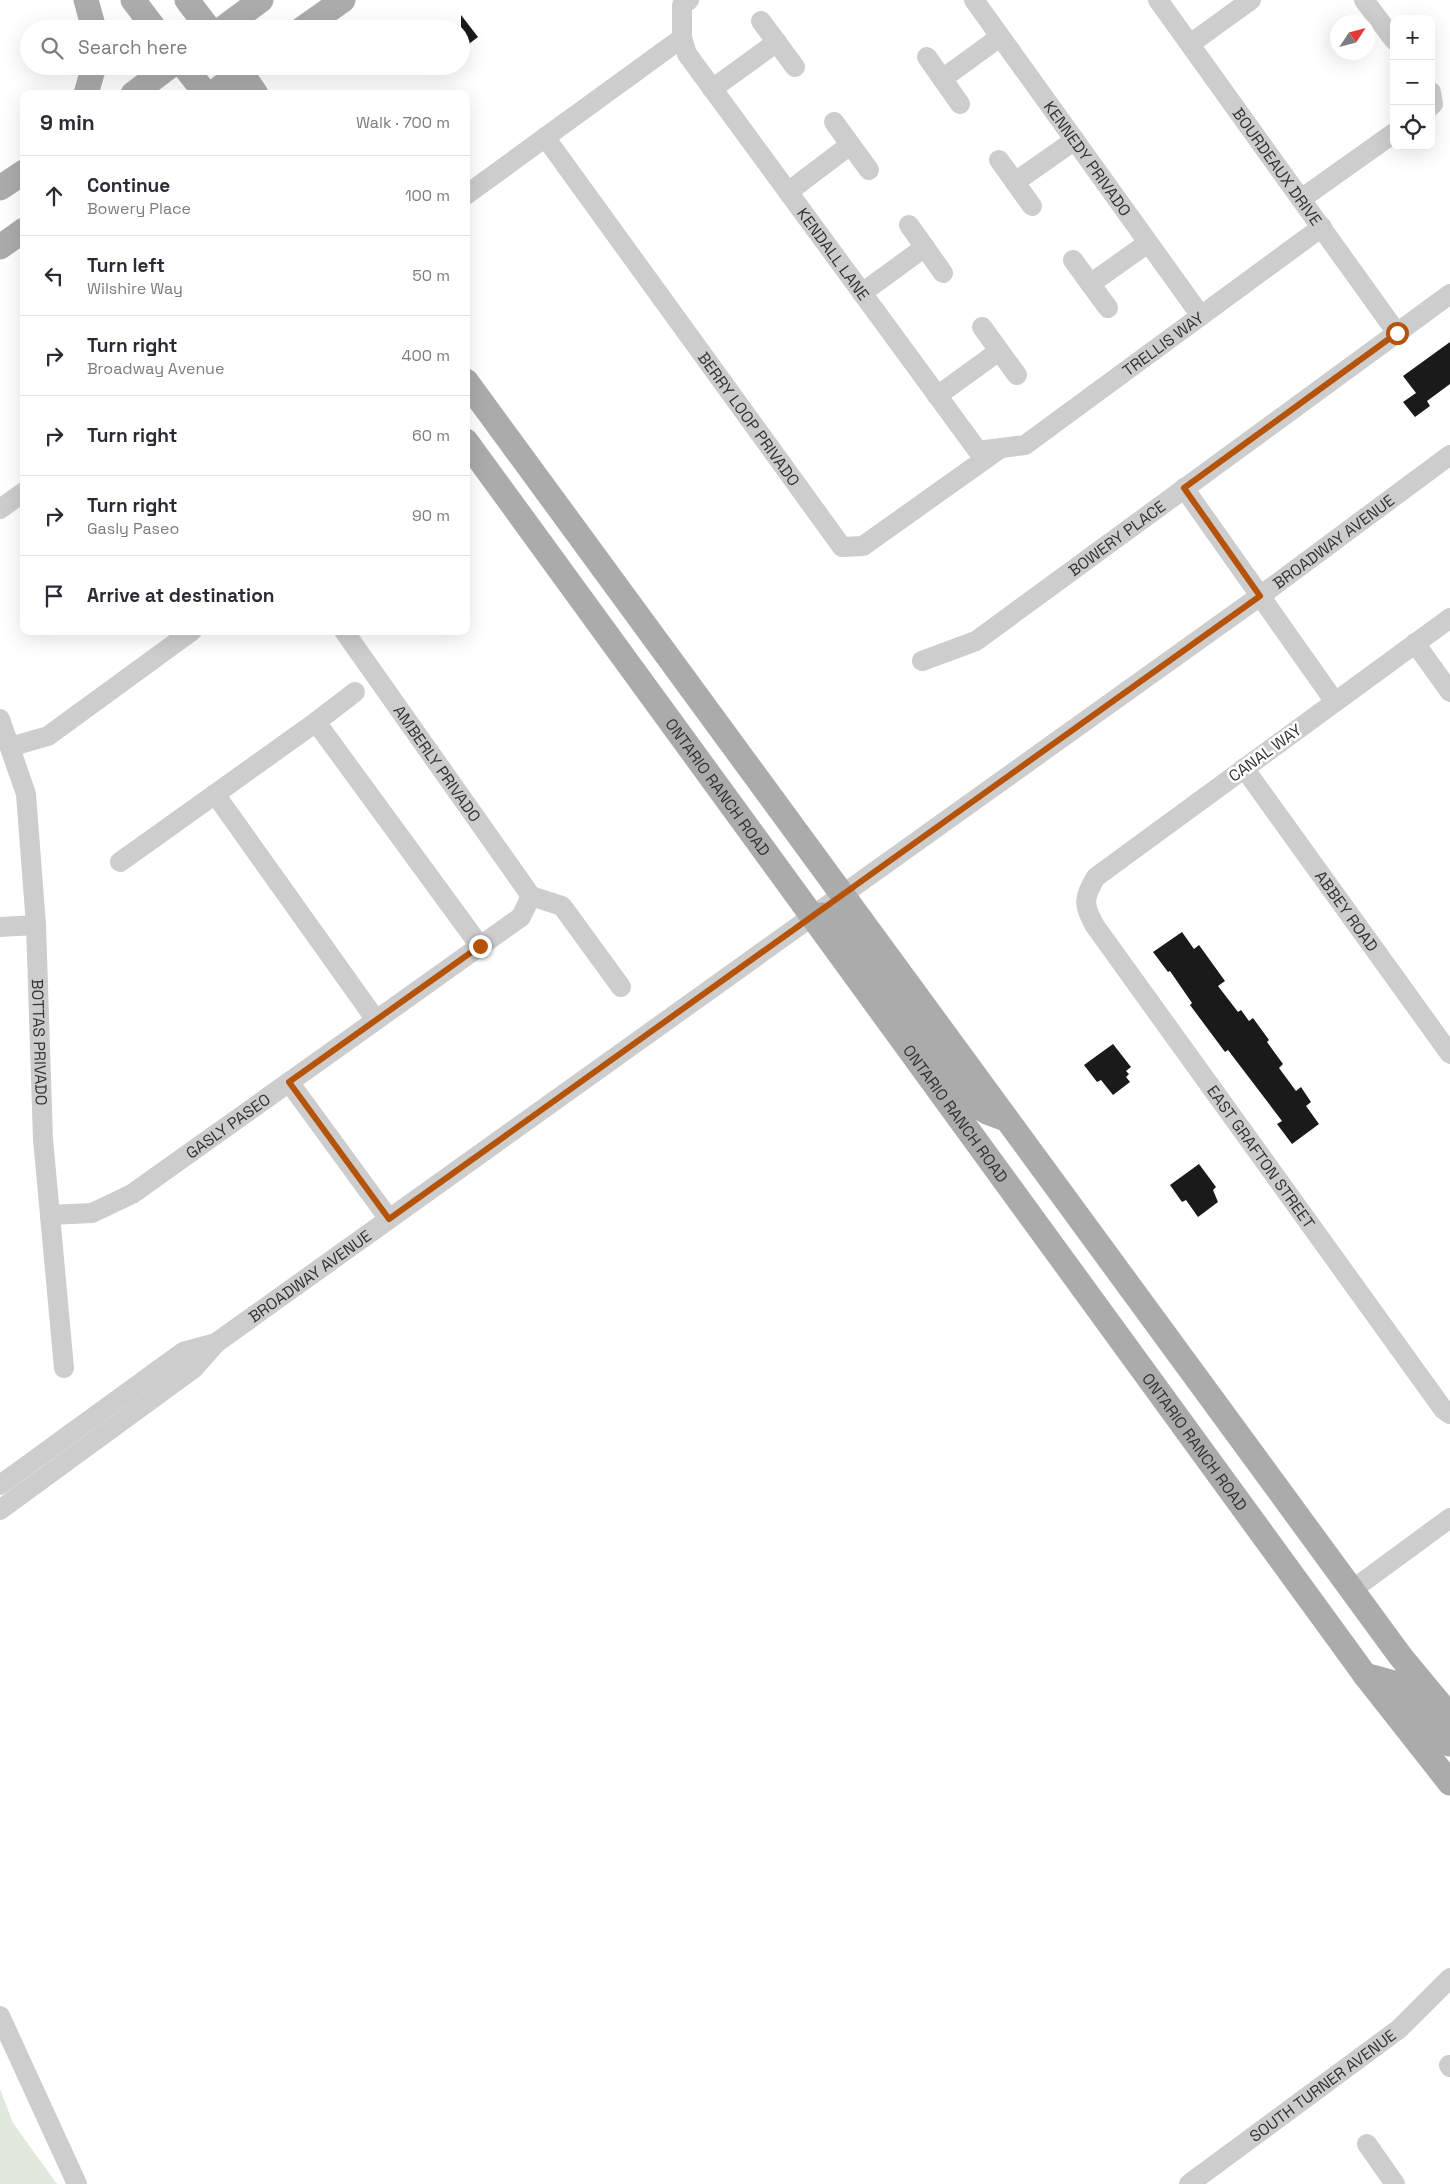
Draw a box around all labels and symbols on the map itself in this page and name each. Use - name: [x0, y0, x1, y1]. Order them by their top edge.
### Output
- north arrow: [1330, 15, 1375, 60]
- street label: KENNEDY PRIVADO: [1039, 97, 1136, 220]
- street label: BOURDEAUX DRIVE: [1228, 104, 1327, 230]
- street label: KENDALL LANE: [793, 203, 874, 304]
- street label: TRELLIS WAY: [1118, 307, 1208, 381]
- route start: [1386, 322, 1409, 345]
- street label: BERRY LOOP PRIVADO: [693, 347, 805, 490]
- street label: BROADWAY AVENUE: [1269, 489, 1398, 593]
- street label: BOWERY PLACE: [1064, 495, 1169, 581]
- street label: AMBERLY PRIVADO: [389, 701, 486, 826]
- street label: ONTARIO RANCH ROAD: [661, 714, 775, 860]
- street label: CANAL WAY: [1224, 719, 1306, 787]
- street label: ABBEY ROAD: [1310, 866, 1383, 956]
- route end: [469, 935, 492, 958]
- street label: BOTTAS PRIVADO: [27, 979, 52, 1106]
- street label: ONTARIO RANCH ROAD: [899, 1040, 1013, 1187]
- street label: EAST GRAFTON STREET: [1203, 1081, 1320, 1232]
- street label: GASLY PASEO: [181, 1088, 274, 1163]
- street label: BROADWAY AVENUE: [244, 1225, 375, 1327]
- street label: ONTARIO RANCH ROAD: [1138, 1369, 1252, 1515]
- street label: SOUTH TURNER AVENUE: [1245, 2024, 1400, 2146]

